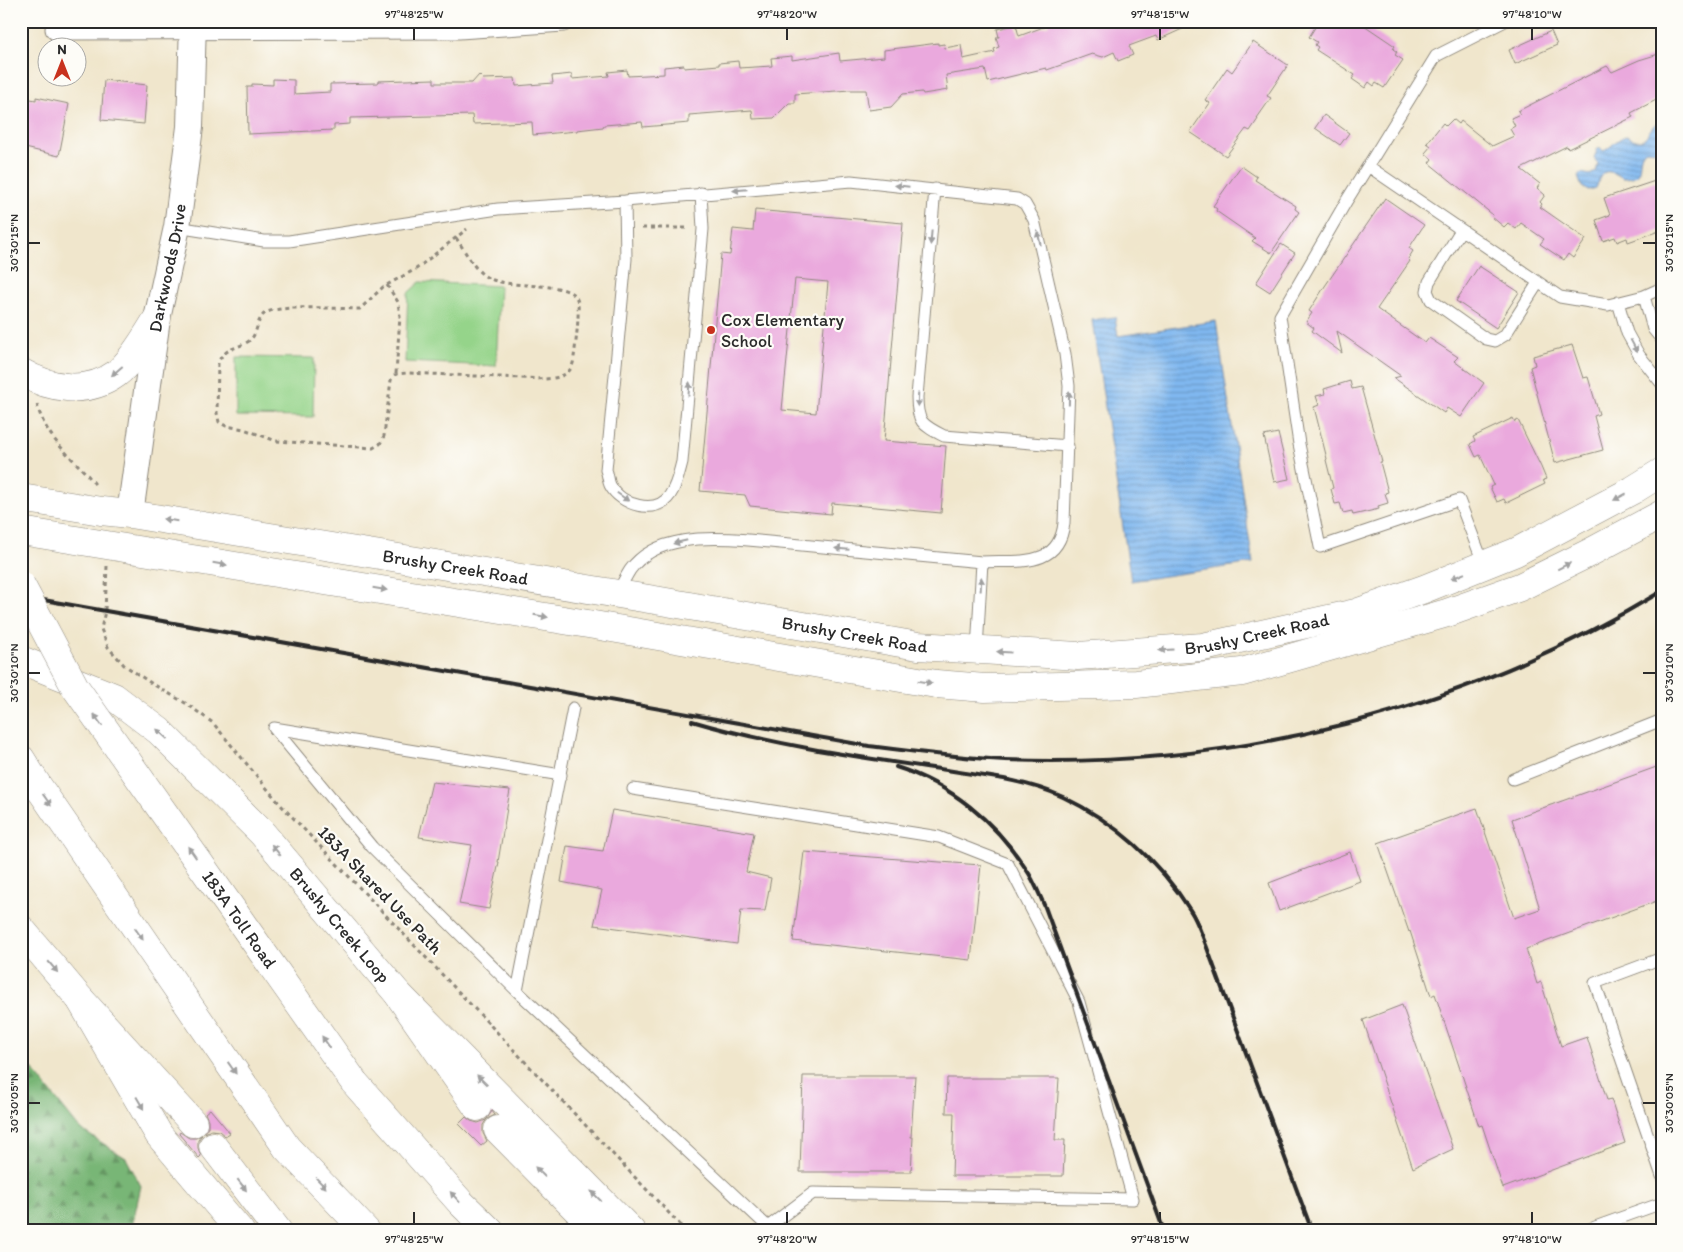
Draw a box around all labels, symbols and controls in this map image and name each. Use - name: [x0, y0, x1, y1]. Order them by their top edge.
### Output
- text: 97°48'25"W: [384, 7, 444, 21]
- text: 97°48'20"W: [757, 7, 817, 21]
- text: 97°48'15"W: [1131, 7, 1189, 21]
- text: 97°48'10"W: [1502, 7, 1562, 21]
- north arrow: [38, 38, 88, 88]
- text: N: [57, 41, 67, 58]
- one-way arrow: [894, 182, 910, 190]
- one-way arrow: [732, 186, 748, 194]
- street label: Darkwoods Drive: [144, 202, 191, 334]
- text: 30°30'15"N: [7, 214, 21, 272]
- text: 30°30'15"N: [1662, 214, 1676, 272]
- one-way arrow: [927, 230, 935, 246]
- one-way arrow: [1035, 231, 1043, 246]
- place label: Cox Elementary School: [721, 309, 845, 352]
- marker: Cox Elementary School: [705, 324, 717, 336]
- one-way arrow: [1630, 339, 1638, 354]
- one-way arrow: [111, 366, 124, 377]
- one-way arrow: [685, 381, 693, 397]
- one-way arrow: [1065, 389, 1073, 405]
- one-way arrow: [913, 392, 921, 408]
- one-way arrow: [616, 492, 630, 502]
- one-way arrow: [1613, 493, 1627, 502]
- one-way arrow: [161, 516, 177, 524]
- one-way arrow: [673, 538, 688, 546]
- one-way arrow: [834, 544, 850, 552]
- street label: Brushy Creek Road: [381, 545, 530, 590]
- one-way arrow: [212, 560, 228, 568]
- one-way arrow: [1557, 562, 1571, 570]
- one-way arrow: [1451, 572, 1465, 580]
- one-way arrow: [977, 576, 985, 592]
- one-way arrow: [373, 586, 389, 594]
- street label: Brushy Creek Road: [1184, 608, 1331, 659]
- street label: Brushy Creek Road: [780, 611, 928, 658]
- one-way arrow: [533, 612, 549, 620]
- text: 30°30'10"N: [7, 643, 21, 703]
- text: 30°30'10"N: [1662, 643, 1676, 703]
- one-way arrow: [1158, 646, 1174, 654]
- one-way arrow: [996, 647, 1012, 655]
- one-way arrow: [918, 679, 934, 687]
- one-way arrow: [93, 713, 103, 726]
- one-way arrow: [157, 728, 169, 740]
- one-way arrow: [42, 793, 52, 807]
- street label: 183A Shared Use Path: [313, 821, 447, 959]
- one-way arrow: [270, 844, 281, 857]
- one-way arrow: [187, 846, 197, 859]
- street label: Brushy Creek Loop: [285, 863, 395, 987]
- street label: 183A Toll Road: [197, 866, 281, 973]
- one-way arrow: [134, 927, 144, 941]
- one-way arrow: [47, 960, 58, 973]
- one-way arrow: [321, 1036, 331, 1049]
- one-way arrow: [227, 1061, 236, 1074]
- text: 30°30'05"N: [7, 1073, 21, 1133]
- text: 30°30'05"N: [1662, 1073, 1676, 1133]
- one-way arrow: [476, 1074, 488, 1086]
- one-way arrow: [136, 1096, 144, 1111]
- one-way arrow: [534, 1166, 546, 1178]
- one-way arrow: [315, 1177, 327, 1189]
- one-way arrow: [237, 1178, 248, 1191]
- one-way arrow: [450, 1190, 461, 1203]
- one-way arrow: [591, 1190, 603, 1202]
- text: 97°48'25"W: [384, 1232, 444, 1246]
- text: 97°48'20"W: [757, 1232, 817, 1246]
- text: 97°48'15"W: [1131, 1232, 1189, 1246]
- text: 97°48'10"W: [1502, 1232, 1562, 1246]

